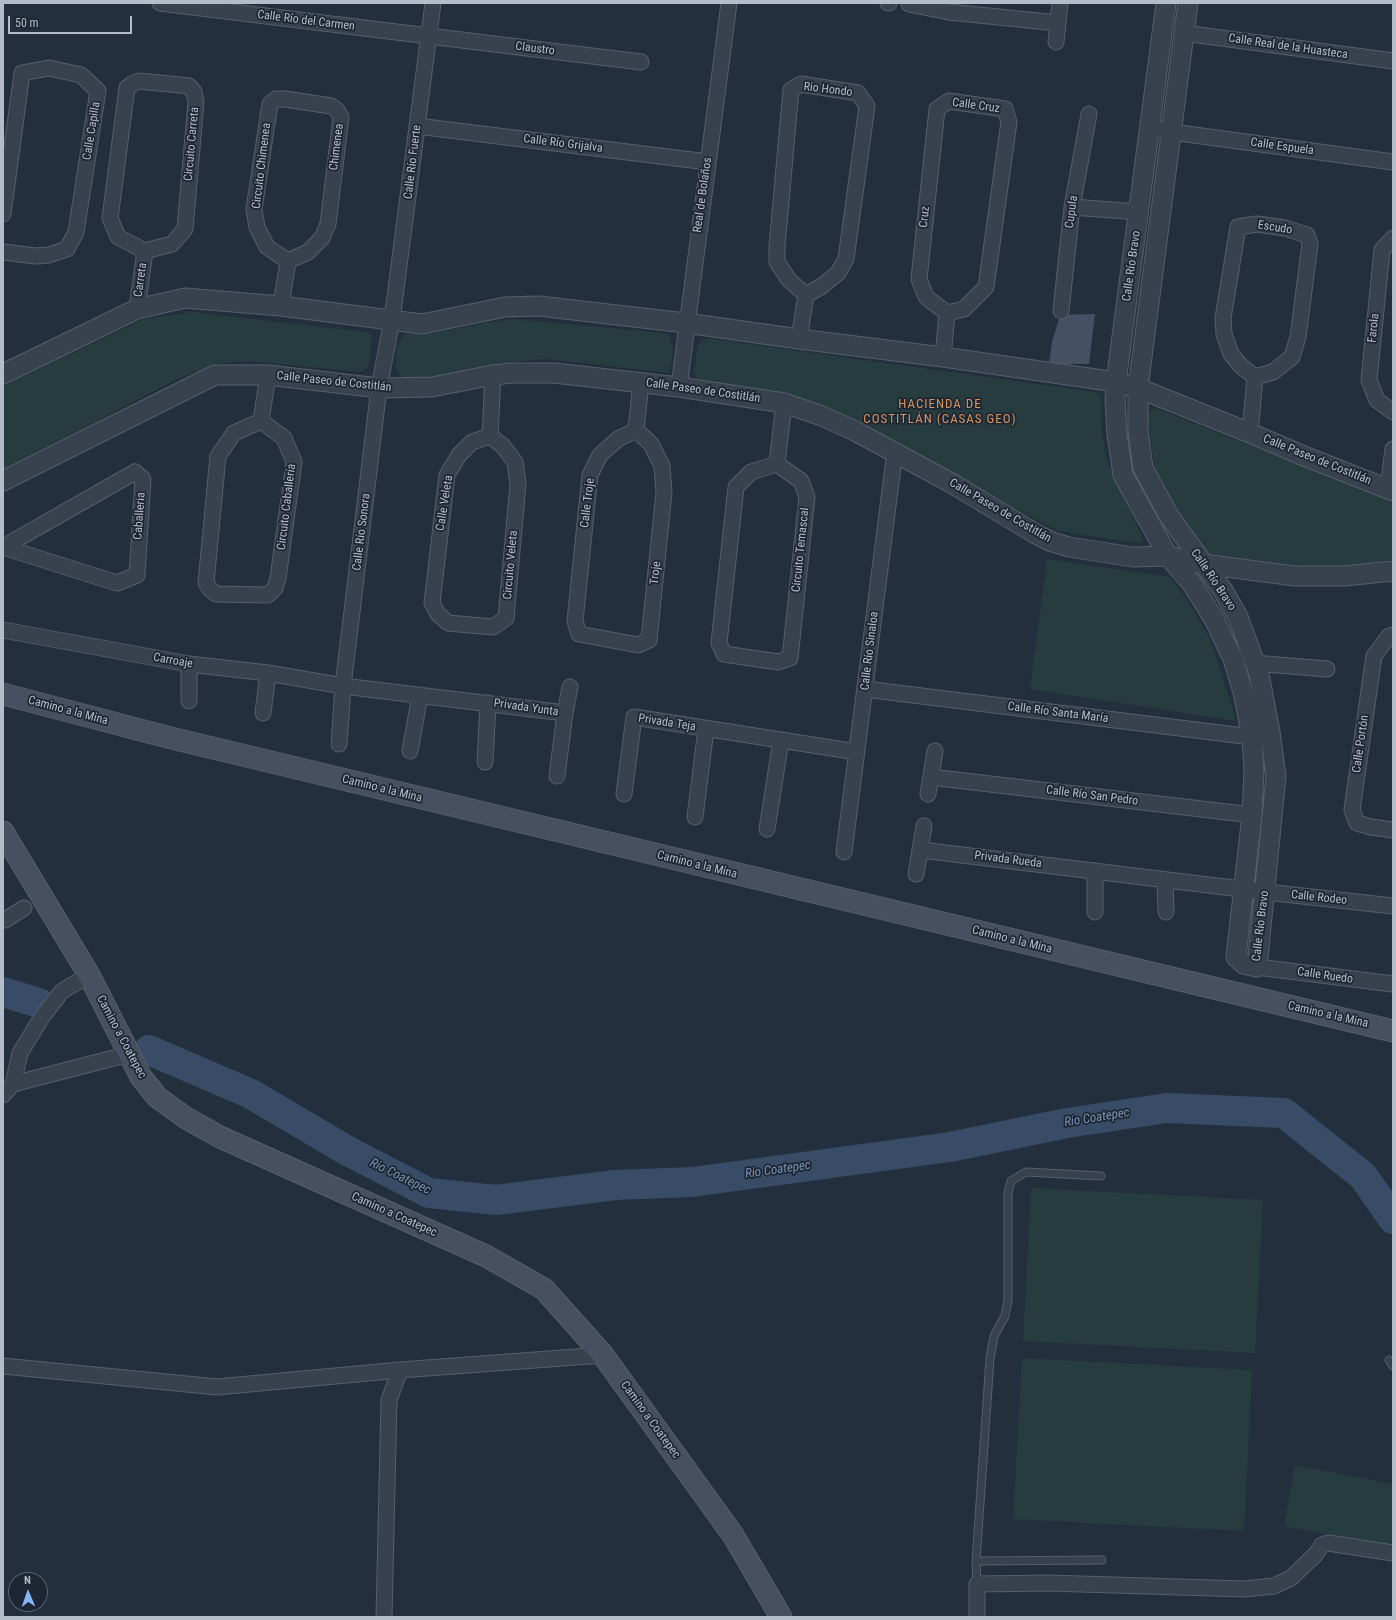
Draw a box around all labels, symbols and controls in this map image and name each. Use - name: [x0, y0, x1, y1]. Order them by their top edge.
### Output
- scale bar: [10, 8, 134, 34]
- street label: Calle Río del Carmen: [256, 8, 356, 34]
- text: 50 m: [15, 16, 39, 30]
- street label: Calle Real de la Huasteca: [1227, 32, 1349, 62]
- street label: Claustro: [514, 39, 556, 59]
- street label: Rio Hondo: [803, 80, 853, 100]
- street label: Calle Cruz: [951, 96, 1001, 116]
- street label: Calle Capilla: [80, 101, 104, 161]
- street label: Circuito Carreta: [182, 106, 202, 182]
- street label: Circuito Chimenea: [250, 122, 274, 210]
- street label: Chimenea: [327, 123, 347, 171]
- street label: Calle Río Fuerte: [401, 124, 425, 200]
- street label: Calle Río Grijalva: [522, 132, 604, 156]
- street label: Calle Espuela: [1249, 135, 1315, 159]
- street label: Real de Bolaños: [691, 156, 715, 234]
- street label: Cupula: [1063, 195, 1081, 229]
- street label: Cruz: [917, 206, 933, 228]
- street label: Escudo: [1257, 218, 1293, 238]
- street label: Calle Río Bravo: [1120, 230, 1144, 302]
- street label: Carreta: [131, 262, 151, 298]
- street label: Farola: [1365, 313, 1383, 343]
- street label: Calle Paseo de Costitlán: [276, 369, 392, 395]
- street label: Calle Paseo de Costitlán: [645, 376, 761, 406]
- district label: HACIENDA DE COSTITLÁN (CASAS GEO): [863, 397, 1017, 428]
- street label: Calle Paseo de Costitlán: [1261, 432, 1373, 488]
- street label: Circuito Caballería: [275, 463, 299, 551]
- street label: Calle Veleta: [433, 474, 457, 532]
- street label: Calle Paseo de Costitlán: [946, 476, 1054, 546]
- street label: Calle Troje: [578, 477, 598, 529]
- street label: Caballeria: [131, 492, 149, 540]
- street label: Calle Río Sonora: [350, 493, 374, 571]
- street label: Circuito Temascal: [789, 507, 813, 593]
- street label: Circuito Veleta: [501, 530, 521, 600]
- street label: Calle Río Bravo: [1187, 546, 1239, 614]
- street label: Troje: [648, 560, 664, 586]
- street label: Calle Río Sinaloa: [858, 611, 882, 691]
- street label: Carroaje: [152, 650, 194, 672]
- street label: Camino a la Mina: [27, 693, 109, 729]
- street label: Privada Yunta: [493, 696, 559, 720]
- street label: Calle Río Santa María: [1007, 700, 1109, 726]
- street label: Privada Teja: [637, 711, 697, 735]
- street label: Calle Portón: [1350, 714, 1372, 774]
- street label: Camino a la Mina: [340, 772, 424, 806]
- street label: Calle Río San Pedro: [1045, 783, 1139, 809]
- street label: Camino a la Mina: [655, 848, 739, 882]
- street label: Privada Rueda: [973, 849, 1043, 871]
- street label: Calle Rodeo: [1290, 888, 1348, 908]
- street label: Calle Río Bravo: [1250, 890, 1272, 962]
- street label: Camino a la Mina: [970, 923, 1054, 957]
- street label: Calle Ruedo: [1296, 965, 1354, 987]
- street label: Camino a Coatepec: [93, 993, 149, 1081]
- street label: Camino a la Mina: [1286, 999, 1370, 1031]
- water label: Rio Coatepec: [1063, 1105, 1131, 1131]
- water label: Rio Coatepec: [367, 1156, 433, 1198]
- water label: Rio Coatepec: [744, 1158, 812, 1182]
- street label: Camino a Coatepec: [349, 1190, 439, 1240]
- street label: Camino a Coatepec: [617, 1378, 683, 1462]
- north arrow: [8, 1572, 48, 1612]
- text: N: [24, 1574, 31, 1587]

